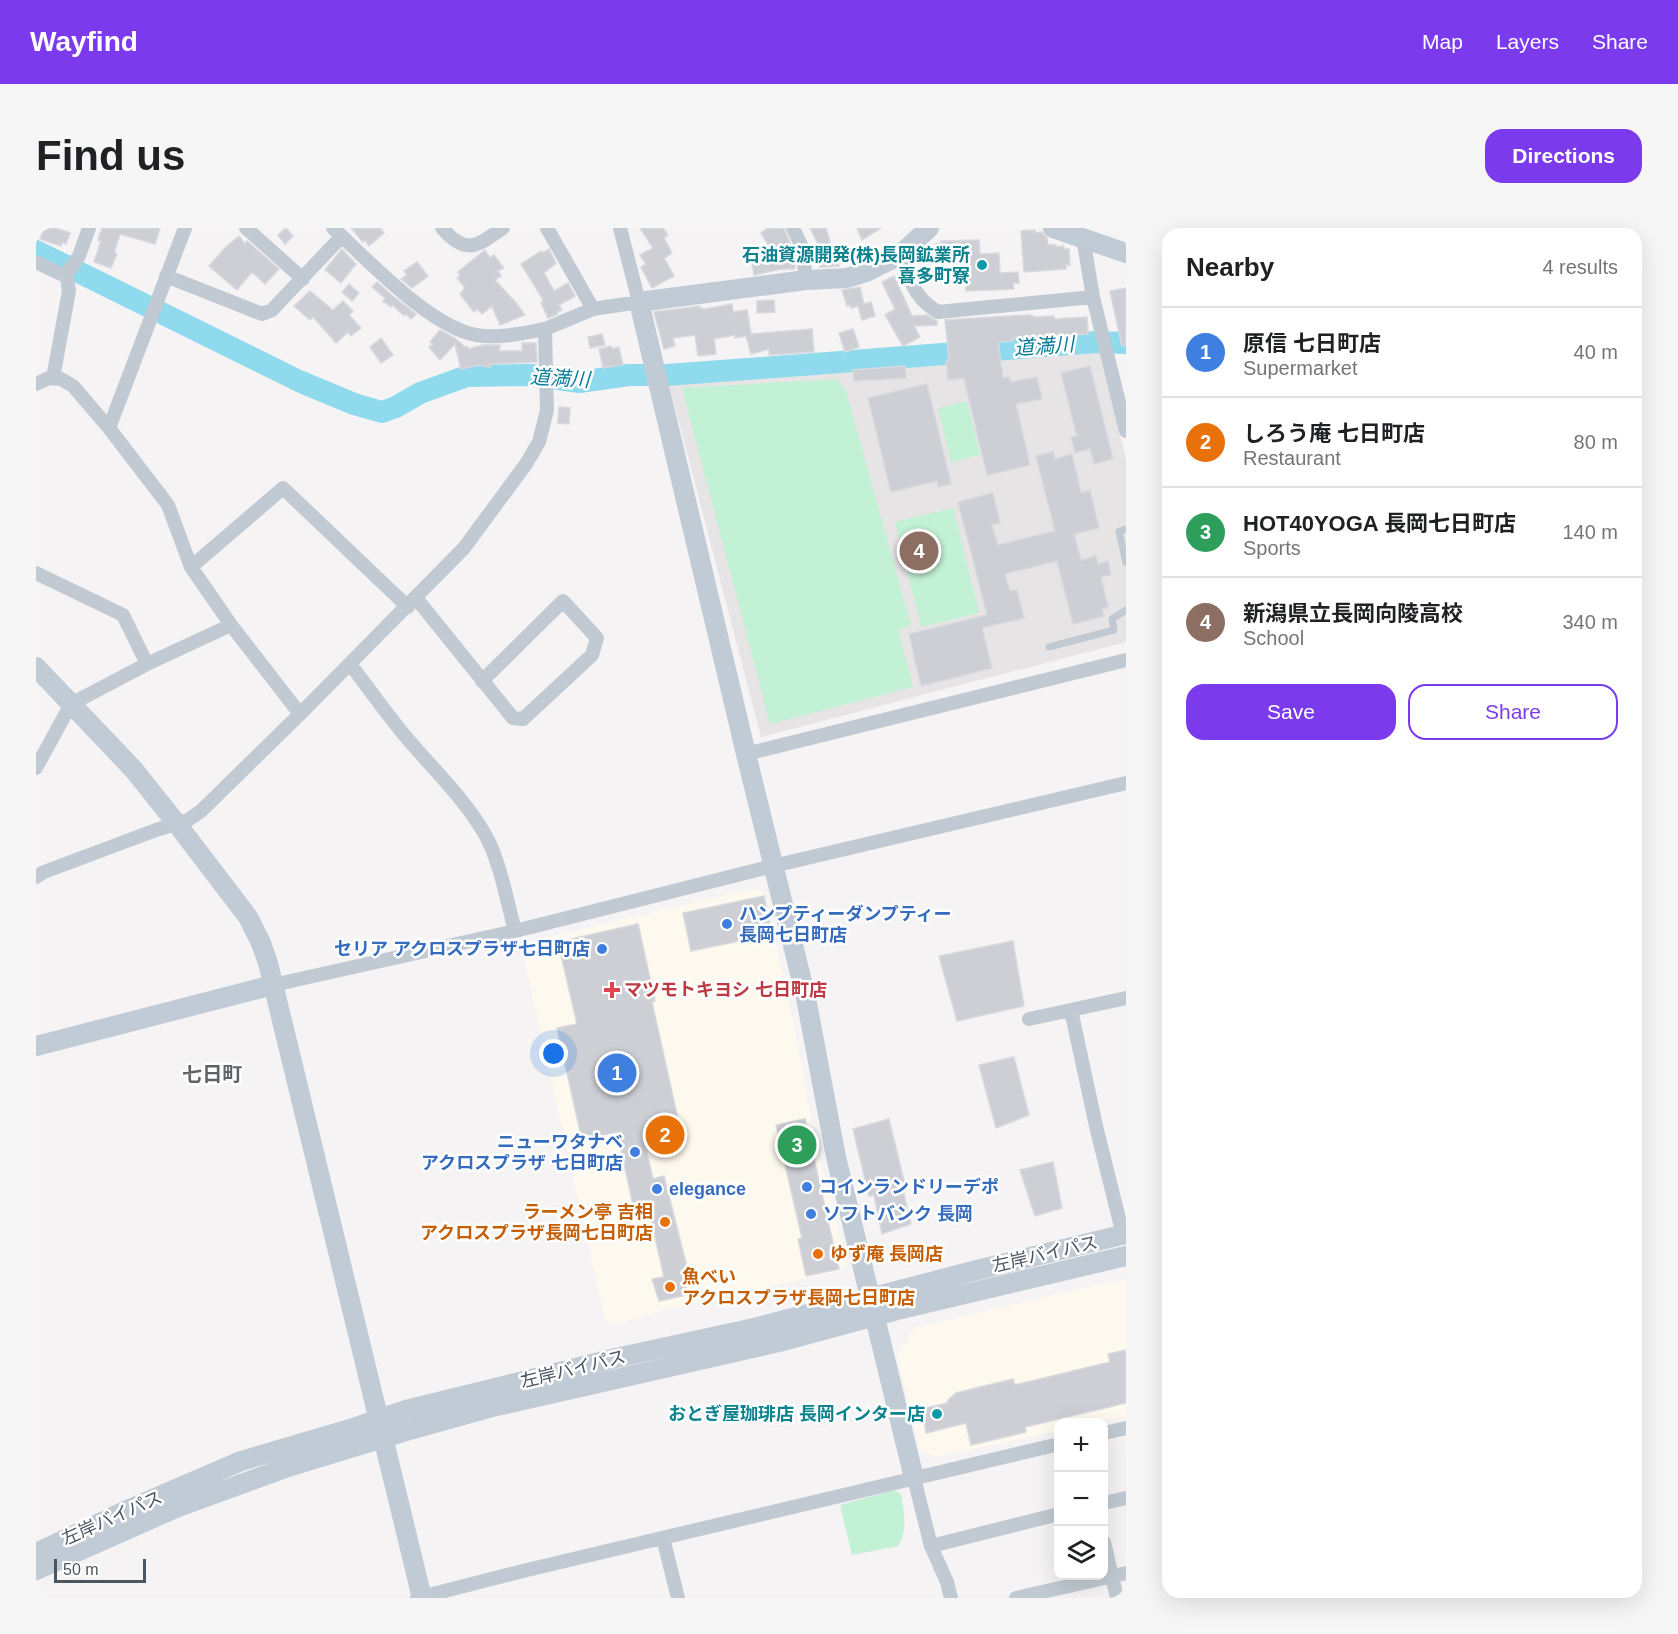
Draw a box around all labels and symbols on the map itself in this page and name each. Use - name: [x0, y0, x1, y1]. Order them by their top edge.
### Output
- place label: 石油資源開発(株)長岡鉱業所 喜多町寮: [742, 245, 970, 286]
- marker: 石油資源開発(株)長岡鉱業所 喜多町寮: [975, 258, 989, 272]
- water label: 道満川: [1013, 333, 1077, 359]
- water label: 道満川: [529, 365, 593, 391]
- pin: 4: [900, 528, 938, 574]
- place label: ハンプティーダンプティー 長岡七日町店: [739, 904, 952, 945]
- marker: ハンプティーダンプティー 長岡七日町店: [720, 917, 734, 931]
- place label: セリア アクロスプラザ七日町店: [334, 939, 590, 959]
- marker: セリア アクロスプラザ七日町店: [595, 942, 609, 956]
- place label: マツモトキヨシ 七日町店: [624, 980, 827, 1000]
- marker: マツモトキヨシ 七日町店: [605, 983, 619, 997]
- your location: [539, 1039, 568, 1068]
- pin: 1: [598, 1050, 636, 1096]
- district label: 七日町: [182, 1063, 242, 1085]
- pin: 2: [646, 1112, 684, 1158]
- pin: 3: [778, 1122, 816, 1168]
- place label: ニューワタナベ アクロスプラザ 七日町店: [421, 1132, 623, 1173]
- marker: ニューワタナベ アクロスプラザ 七日町店: [628, 1145, 642, 1159]
- place label: コインランドリーデポ: [819, 1177, 999, 1197]
- place label: elegance: [669, 1179, 746, 1199]
- marker: コインランドリーデポ: [800, 1180, 814, 1194]
- marker: elegance: [650, 1182, 664, 1196]
- place label: ラーメン亭 吉相 アクロスプラザ長岡七日町店: [420, 1202, 653, 1243]
- place label: ソフトバンク 長岡: [823, 1204, 973, 1224]
- marker: ソフトバンク 長岡: [804, 1207, 818, 1221]
- marker: ラーメン亭 吉相 アクロスプラザ長岡七日町店: [658, 1215, 672, 1229]
- street label: 左岸バイパス: [990, 1232, 1100, 1276]
- place label: ゆず庵 長岡店: [830, 1243, 943, 1264]
- marker: ゆず庵 長岡店: [811, 1247, 825, 1261]
- place label: 魚べい アクロスプラザ長岡七日町店: [682, 1266, 915, 1308]
- marker: 魚べい アクロスプラザ長岡七日町店: [663, 1280, 677, 1294]
- street label: 左岸バイパス: [518, 1346, 628, 1392]
- place label: おとぎ屋珈琲店 長岡インター店: [668, 1404, 925, 1424]
- marker: おとぎ屋珈琲店 長岡インター店: [930, 1407, 944, 1421]
- street label: 左岸バイパス: [59, 1487, 165, 1549]
- scale bar: [54, 1556, 146, 1584]

